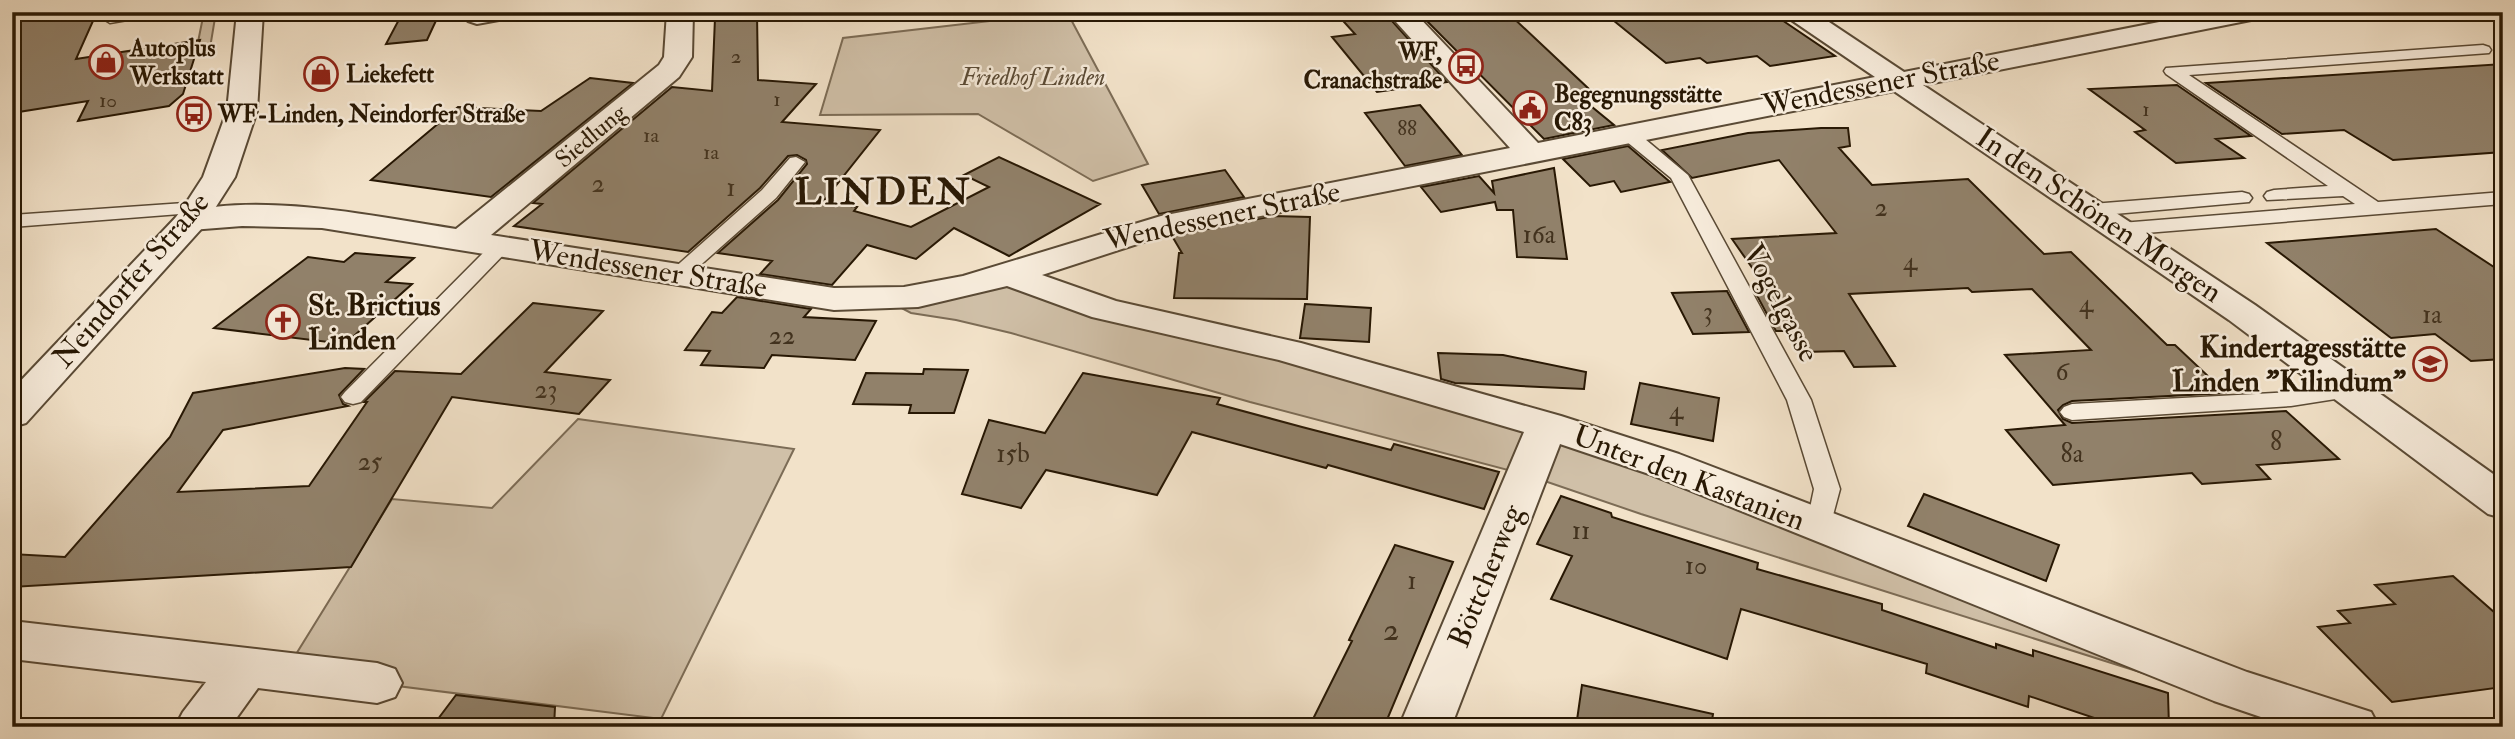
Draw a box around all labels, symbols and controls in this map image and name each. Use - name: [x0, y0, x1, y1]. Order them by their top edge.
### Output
- place label: Autoplus Werkstatt: [129, 33, 224, 92]
- place label: WF, Cranachstraße: [1304, 37, 1442, 96]
- street label: Wendessener Straße: [1759, 42, 2002, 124]
- shop icon: Autoplus Werkstatt: [87, 43, 125, 81]
- house number: 2: [731, 43, 741, 70]
- bus stop icon: WF, Cranachstraße: [1447, 47, 1485, 85]
- shop icon: Liekefett: [302, 55, 340, 93]
- place label: Liekefett: [346, 59, 434, 90]
- park label: Friedhof Linden: [960, 62, 1105, 93]
- place label: Begegnungsstätte C83: [1554, 79, 1722, 138]
- house number: 1: [773, 86, 781, 113]
- house number: 10: [99, 87, 117, 114]
- public building icon: Begegnungsstätte C83: [1511, 89, 1549, 127]
- bus stop icon: WF-Linden, Neindorfer Straße: [175, 95, 213, 133]
- street label: Siedlung: [549, 96, 634, 175]
- house number: 1: [2142, 96, 2150, 123]
- place label: WF-Linden, Neindorfer Straße: [217, 99, 525, 130]
- house number: 88: [1397, 115, 1417, 142]
- street label: In den Schönen Morgen: [1969, 119, 2229, 311]
- house number: 1a: [643, 122, 659, 149]
- house number: 1a: [703, 139, 719, 166]
- house number: 2: [591, 168, 605, 200]
- district label: LINDEN: [795, 169, 971, 216]
- house number: 1: [726, 172, 736, 204]
- street label: Wendessener Straße: [1100, 173, 1343, 259]
- street label: Neindorfer Straße: [45, 185, 217, 375]
- house number: 2: [1874, 192, 1888, 224]
- house number: 16a: [1523, 219, 1556, 251]
- street label: Wendessener Straße: [525, 232, 770, 306]
- street label: Vogelgasse: [1735, 238, 1827, 368]
- house number: 4: [1903, 246, 1918, 278]
- place label: St. Brictius Linden: [308, 287, 441, 358]
- house number: 4: [2079, 288, 2094, 320]
- house number: 3: [1703, 296, 1713, 328]
- house number: 1a: [2422, 299, 2442, 331]
- church icon: St. Brictius Linden: [264, 303, 302, 341]
- house number: 22: [769, 320, 795, 352]
- place label: Kindertagesstätte Linden "Kilindum": [2172, 329, 2407, 400]
- school or university icon: Kindertagesstätte Linden "Kilindum": [2411, 345, 2449, 383]
- house number: 6: [2055, 356, 2070, 388]
- house number: 23: [534, 374, 558, 406]
- house number: 4: [1669, 395, 1684, 427]
- street label: Unter den Kastanien: [1568, 417, 1810, 539]
- house number: 8: [2270, 426, 2282, 458]
- house number: 15b: [996, 438, 1030, 470]
- house number: 8a: [2061, 438, 2084, 470]
- house number: 25: [358, 446, 383, 478]
- street label: Böttcherweg: [1441, 498, 1532, 653]
- house number: 11: [1572, 515, 1590, 547]
- house number: 10: [1685, 550, 1707, 582]
- house number: 1: [1407, 565, 1417, 597]
- house number: 2: [1383, 610, 1399, 650]

